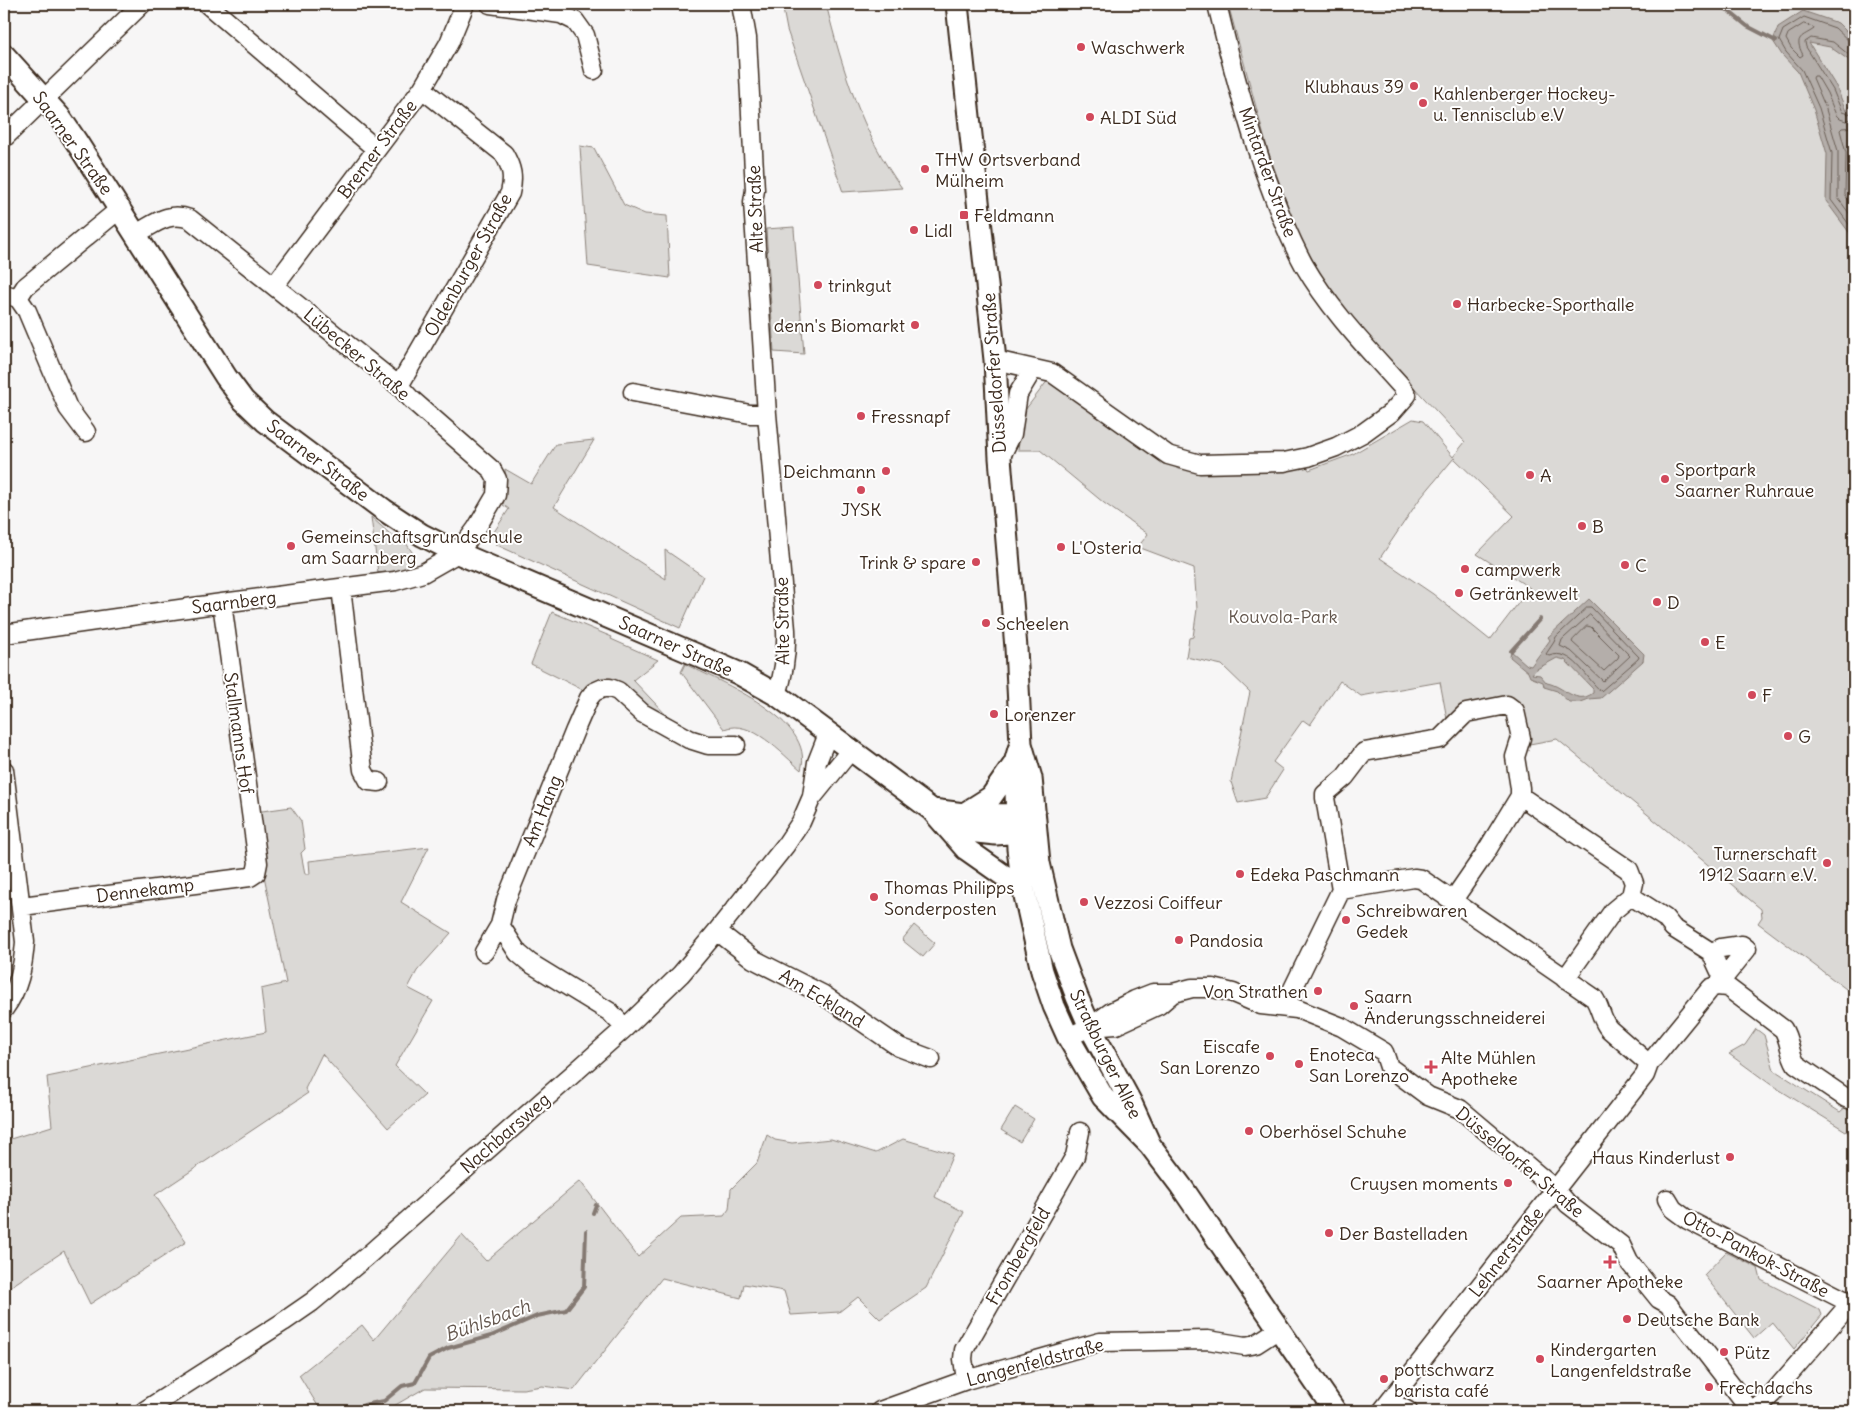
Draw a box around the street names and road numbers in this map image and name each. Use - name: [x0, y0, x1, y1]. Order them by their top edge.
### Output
- street label: Saarner Straße: [28, 87, 118, 199]
- street label: Bremer Straße: [332, 95, 422, 203]
- street label: Mintarder Straße: [1234, 104, 1302, 240]
- street label: Alte Straße: [742, 165, 768, 253]
- street label: Oldenburger Straße: [419, 189, 517, 341]
- street label: Düsseldorfer Straße: [977, 292, 1011, 454]
- street label: Lübecker Straße: [299, 303, 415, 405]
- street label: Saarner Straße: [262, 414, 374, 506]
- street label: Alte Straße: [770, 577, 794, 665]
- street label: Saarnberg: [190, 585, 278, 619]
- street label: Saarner Straße: [615, 611, 737, 681]
- street label: Stallmanns Hof: [219, 671, 259, 796]
- street label: Am Hang: [517, 772, 567, 850]
- street label: Dennekamp: [95, 873, 195, 907]
- street label: Am Eckland: [775, 964, 869, 1033]
- street label: Straßburger Allee: [1065, 986, 1147, 1122]
- street label: Nachbarsweg: [455, 1088, 555, 1178]
- street label: Düsseldorfer Straße: [1451, 1101, 1589, 1223]
- street label: Lehnerstraße: [1464, 1202, 1548, 1302]
- street label: Frombergfeld: [981, 1203, 1055, 1309]
- street label: Otto-Pankok-Straße: [1679, 1206, 1833, 1302]
- street label: Langenfeldstraße: [964, 1333, 1106, 1391]

